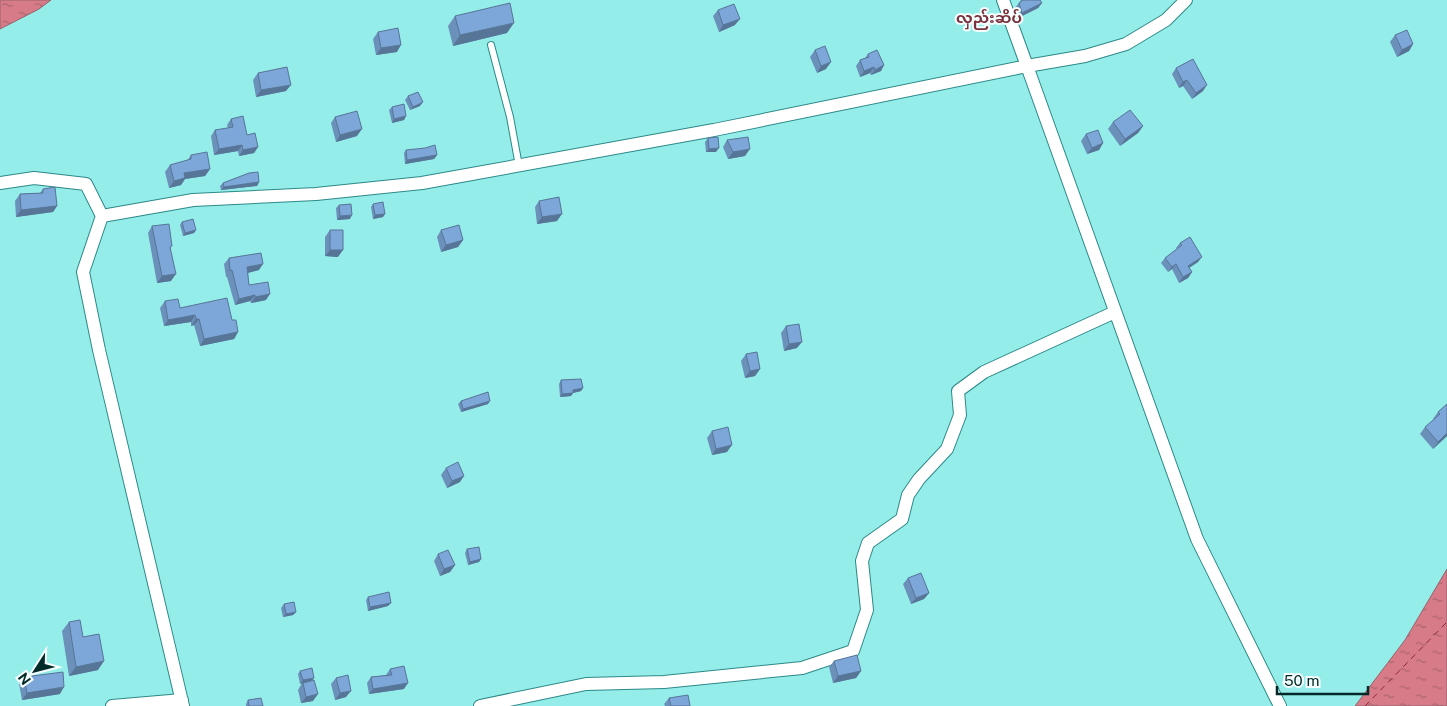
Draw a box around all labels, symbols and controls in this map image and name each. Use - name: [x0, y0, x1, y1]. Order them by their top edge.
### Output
- district label: လှည်းဆိပ်: [956, 8, 1022, 30]
- north arrow: [10, 646, 60, 696]
- scale bar: [1277, 664, 1368, 696]
- text: N: [15, 670, 34, 688]
- text: 50 m: [1284, 672, 1319, 689]

